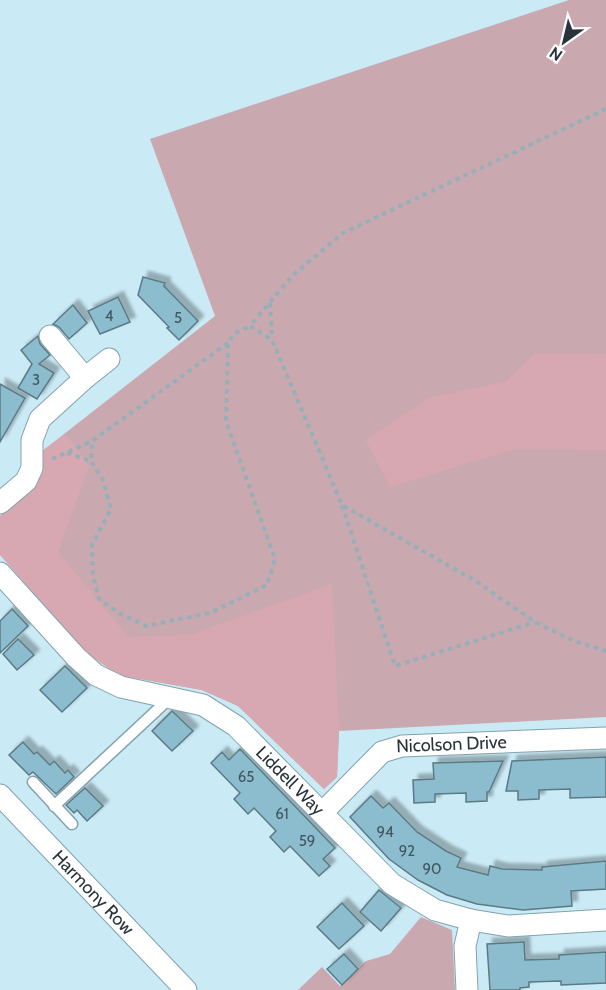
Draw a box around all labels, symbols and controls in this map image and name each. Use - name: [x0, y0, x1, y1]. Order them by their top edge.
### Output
- north arrow: [534, 12, 594, 72]
- text: N: [546, 43, 566, 65]
- house number: 4: [105, 307, 114, 325]
- house number: 5: [174, 309, 182, 327]
- house number: 3: [32, 371, 40, 389]
- street label: Nicolson Drive: [396, 731, 507, 757]
- street label: Liddell Way: [251, 742, 329, 820]
- house number: 65: [238, 768, 254, 786]
- house number: 61: [275, 805, 289, 823]
- house number: 94: [376, 823, 394, 841]
- house number: 59: [299, 832, 315, 850]
- house number: 92: [399, 842, 415, 860]
- street label: Harmony Row: [48, 846, 139, 940]
- house number: 90: [423, 860, 442, 878]

